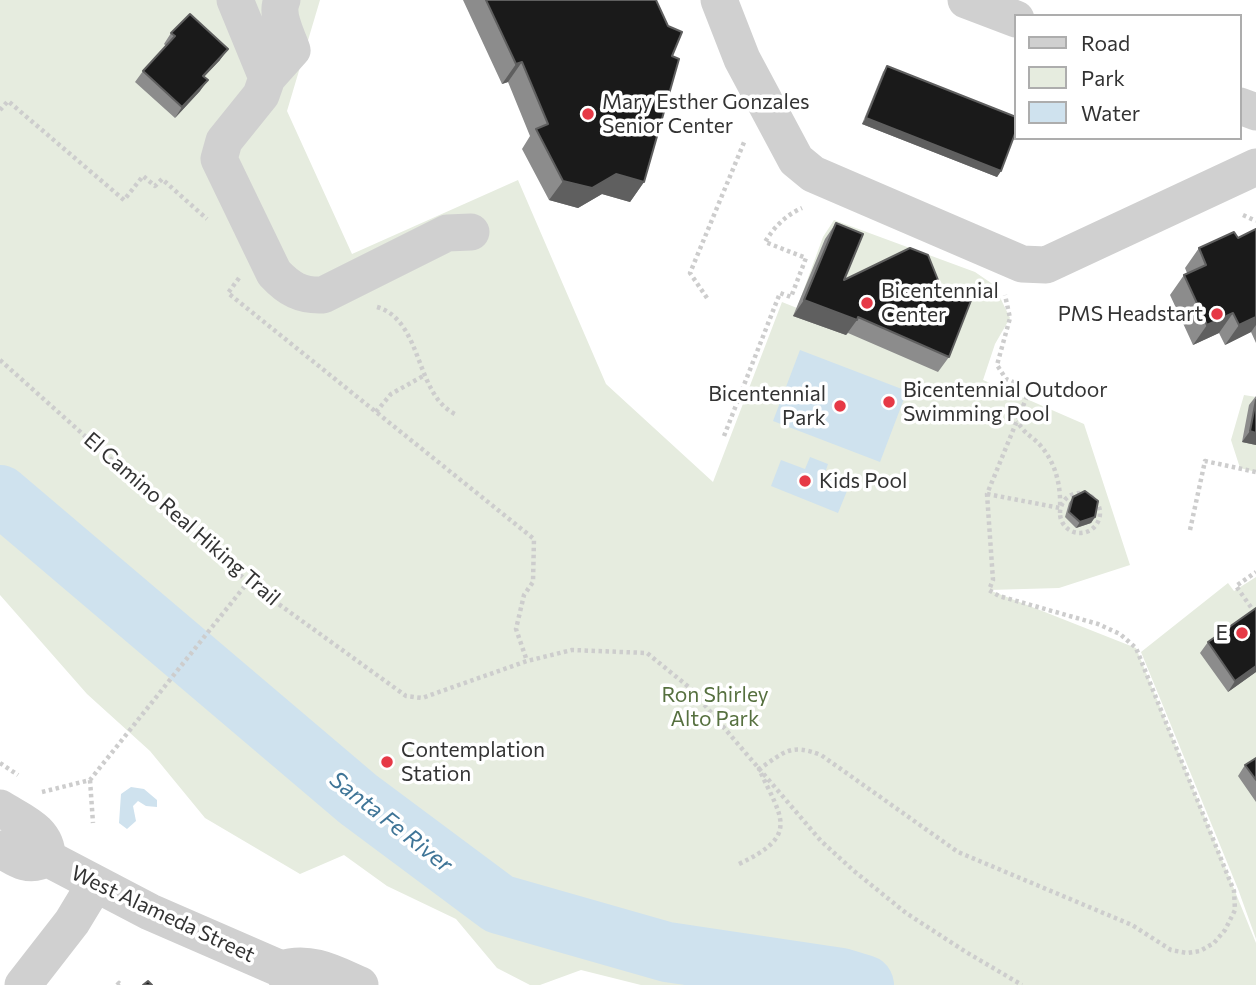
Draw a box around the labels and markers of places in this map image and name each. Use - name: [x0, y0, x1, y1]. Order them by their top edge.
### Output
- place label: Mary Esther Gonzales Senior Center: [602, 89, 810, 139]
- marker: Mary Esther Gonzales Senior Center: [580, 106, 596, 122]
- place label: Bicentennial Center: [881, 278, 999, 328]
- marker: Bicentennial Center: [859, 295, 875, 311]
- place label: PMS Headstart: [1058, 301, 1203, 327]
- marker: PMS Headstart: [1209, 306, 1225, 322]
- place label: Bicentennial Outdoor Swimming Pool: [903, 377, 1108, 427]
- place label: Bicentennial Park: [708, 381, 826, 431]
- marker: Bicentennial Outdoor Swimming Pool: [881, 394, 897, 410]
- marker: Bicentennial Park: [832, 398, 848, 414]
- place label: Kids Pool: [819, 468, 907, 494]
- marker: Kids Pool: [797, 473, 813, 489]
- place label: E: [1216, 620, 1228, 646]
- marker: E: [1234, 625, 1250, 641]
- place label: Contemplation Station: [401, 737, 545, 787]
- marker: Contemplation Station: [379, 754, 395, 770]

